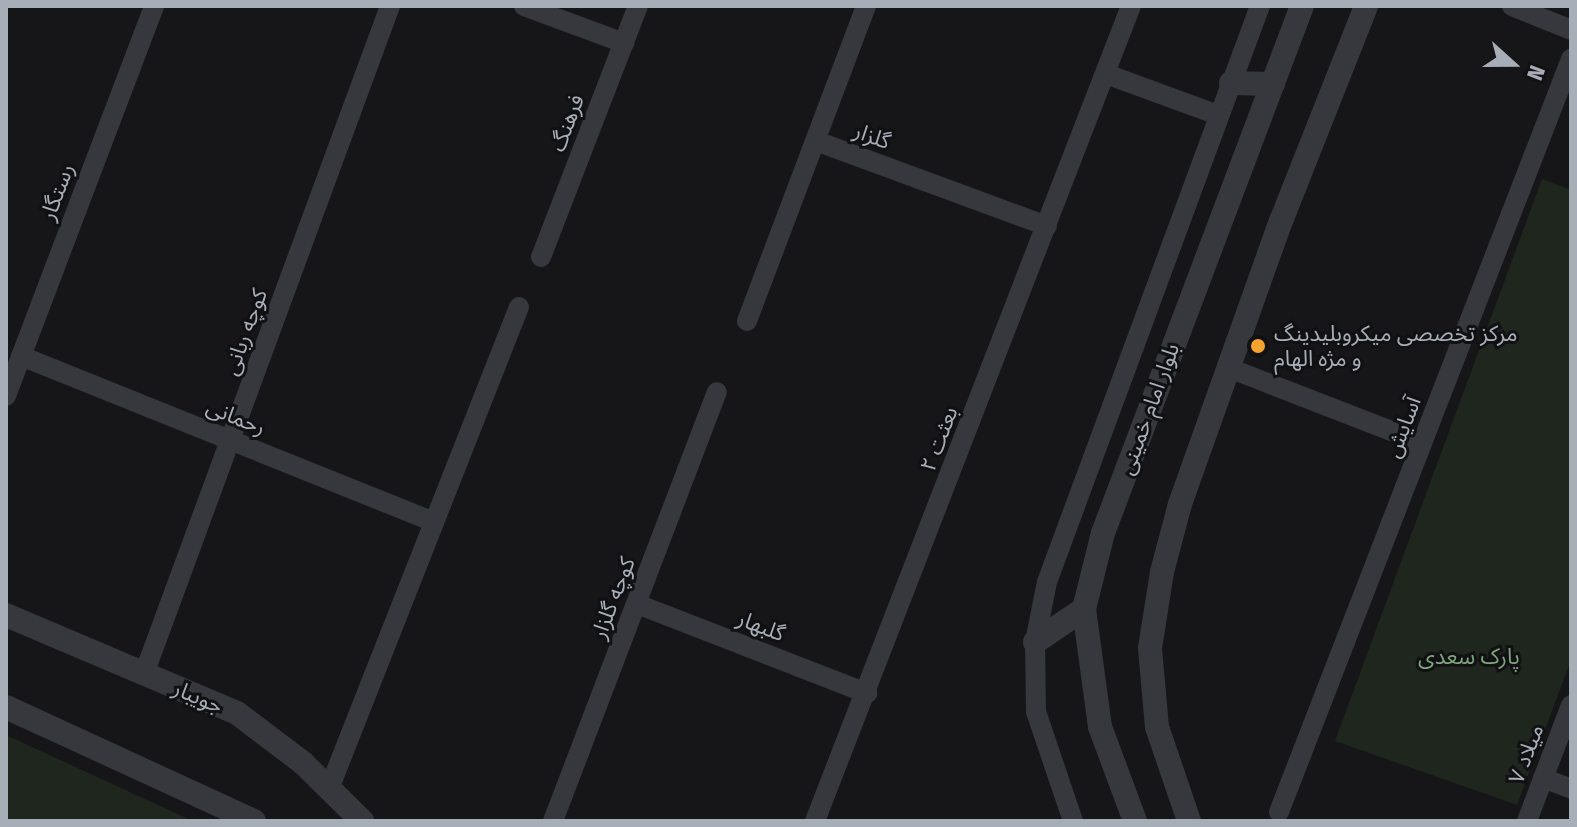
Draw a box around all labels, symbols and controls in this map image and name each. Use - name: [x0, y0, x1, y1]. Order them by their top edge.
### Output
- north arrow: [1473, 24, 1553, 104]
- text: N: [1521, 62, 1551, 84]
- street label: فرهنگ: [544, 91, 590, 155]
- street label: گلزار: [850, 117, 894, 155]
- street label: رستگار: [34, 160, 80, 224]
- street label: کوچه ربانی: [217, 285, 273, 379]
- place label: مرکز تخصصی میکروبلیدینگ و مژه الهام: [1274, 320, 1518, 372]
- marker: مرکز تخصصی میکروبلیدینگ و مژه الهام: [1249, 337, 1267, 355]
- street label: بلوار امام خمینی: [1113, 340, 1185, 478]
- street label: رحمانی: [203, 393, 269, 441]
- street label: آسایش: [1379, 393, 1427, 461]
- street label: بعثت ۲: [915, 403, 963, 475]
- street label: کوچه گلزار: [585, 553, 641, 643]
- street label: گلبهار: [733, 605, 789, 647]
- park label: پارک سعدی: [1418, 644, 1520, 670]
- street label: جویبار: [169, 675, 227, 719]
- street label: میلاد ۷: [1503, 721, 1549, 787]

